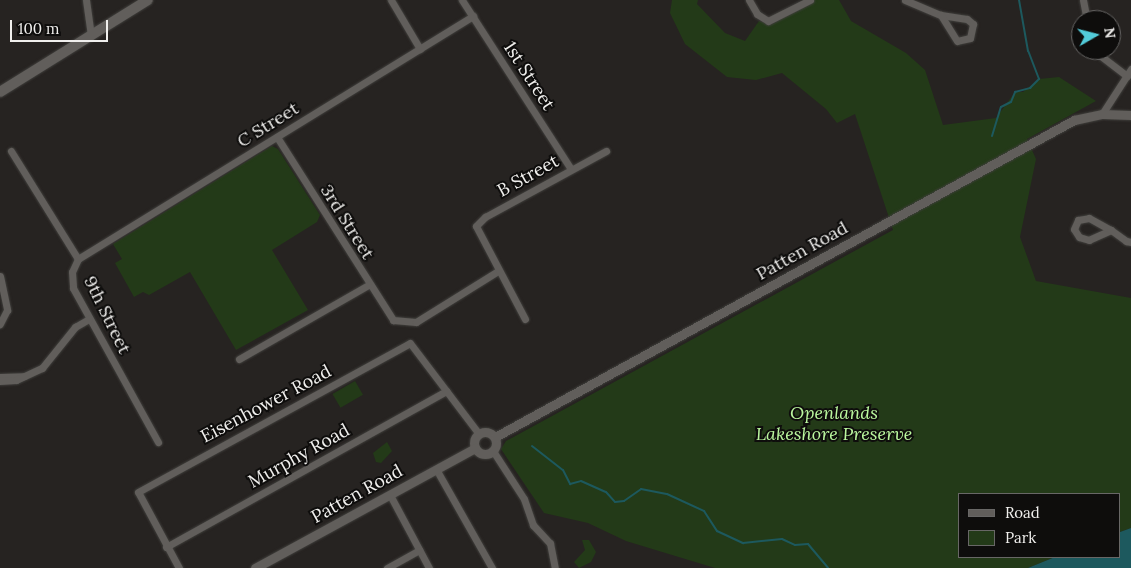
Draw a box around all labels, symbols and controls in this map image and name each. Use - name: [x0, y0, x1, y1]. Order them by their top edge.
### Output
- scale bar: [12, 10, 110, 42]
- north arrow: [1071, 10, 1121, 60]
- text: 100 m: [18, 19, 59, 38]
- text: N: [1100, 26, 1120, 40]
- street label: 1st Street: [499, 38, 559, 114]
- street label: C Street: [233, 98, 303, 152]
- street label: B Street: [493, 150, 563, 202]
- street label: 3rd Street: [316, 181, 378, 263]
- street label: Patten Road: [752, 217, 852, 285]
- street label: 9th Street: [79, 273, 135, 357]
- street label: Eisenhower Road: [197, 361, 335, 447]
- park label: Openlands Lakeshore Preserve: [756, 403, 912, 446]
- street label: Murphy Road: [245, 419, 353, 493]
- street label: Patten Road: [307, 460, 407, 528]
- legend: [958, 493, 1121, 558]
- text: Road: [1005, 503, 1040, 522]
- text: Park: [1005, 528, 1036, 547]

